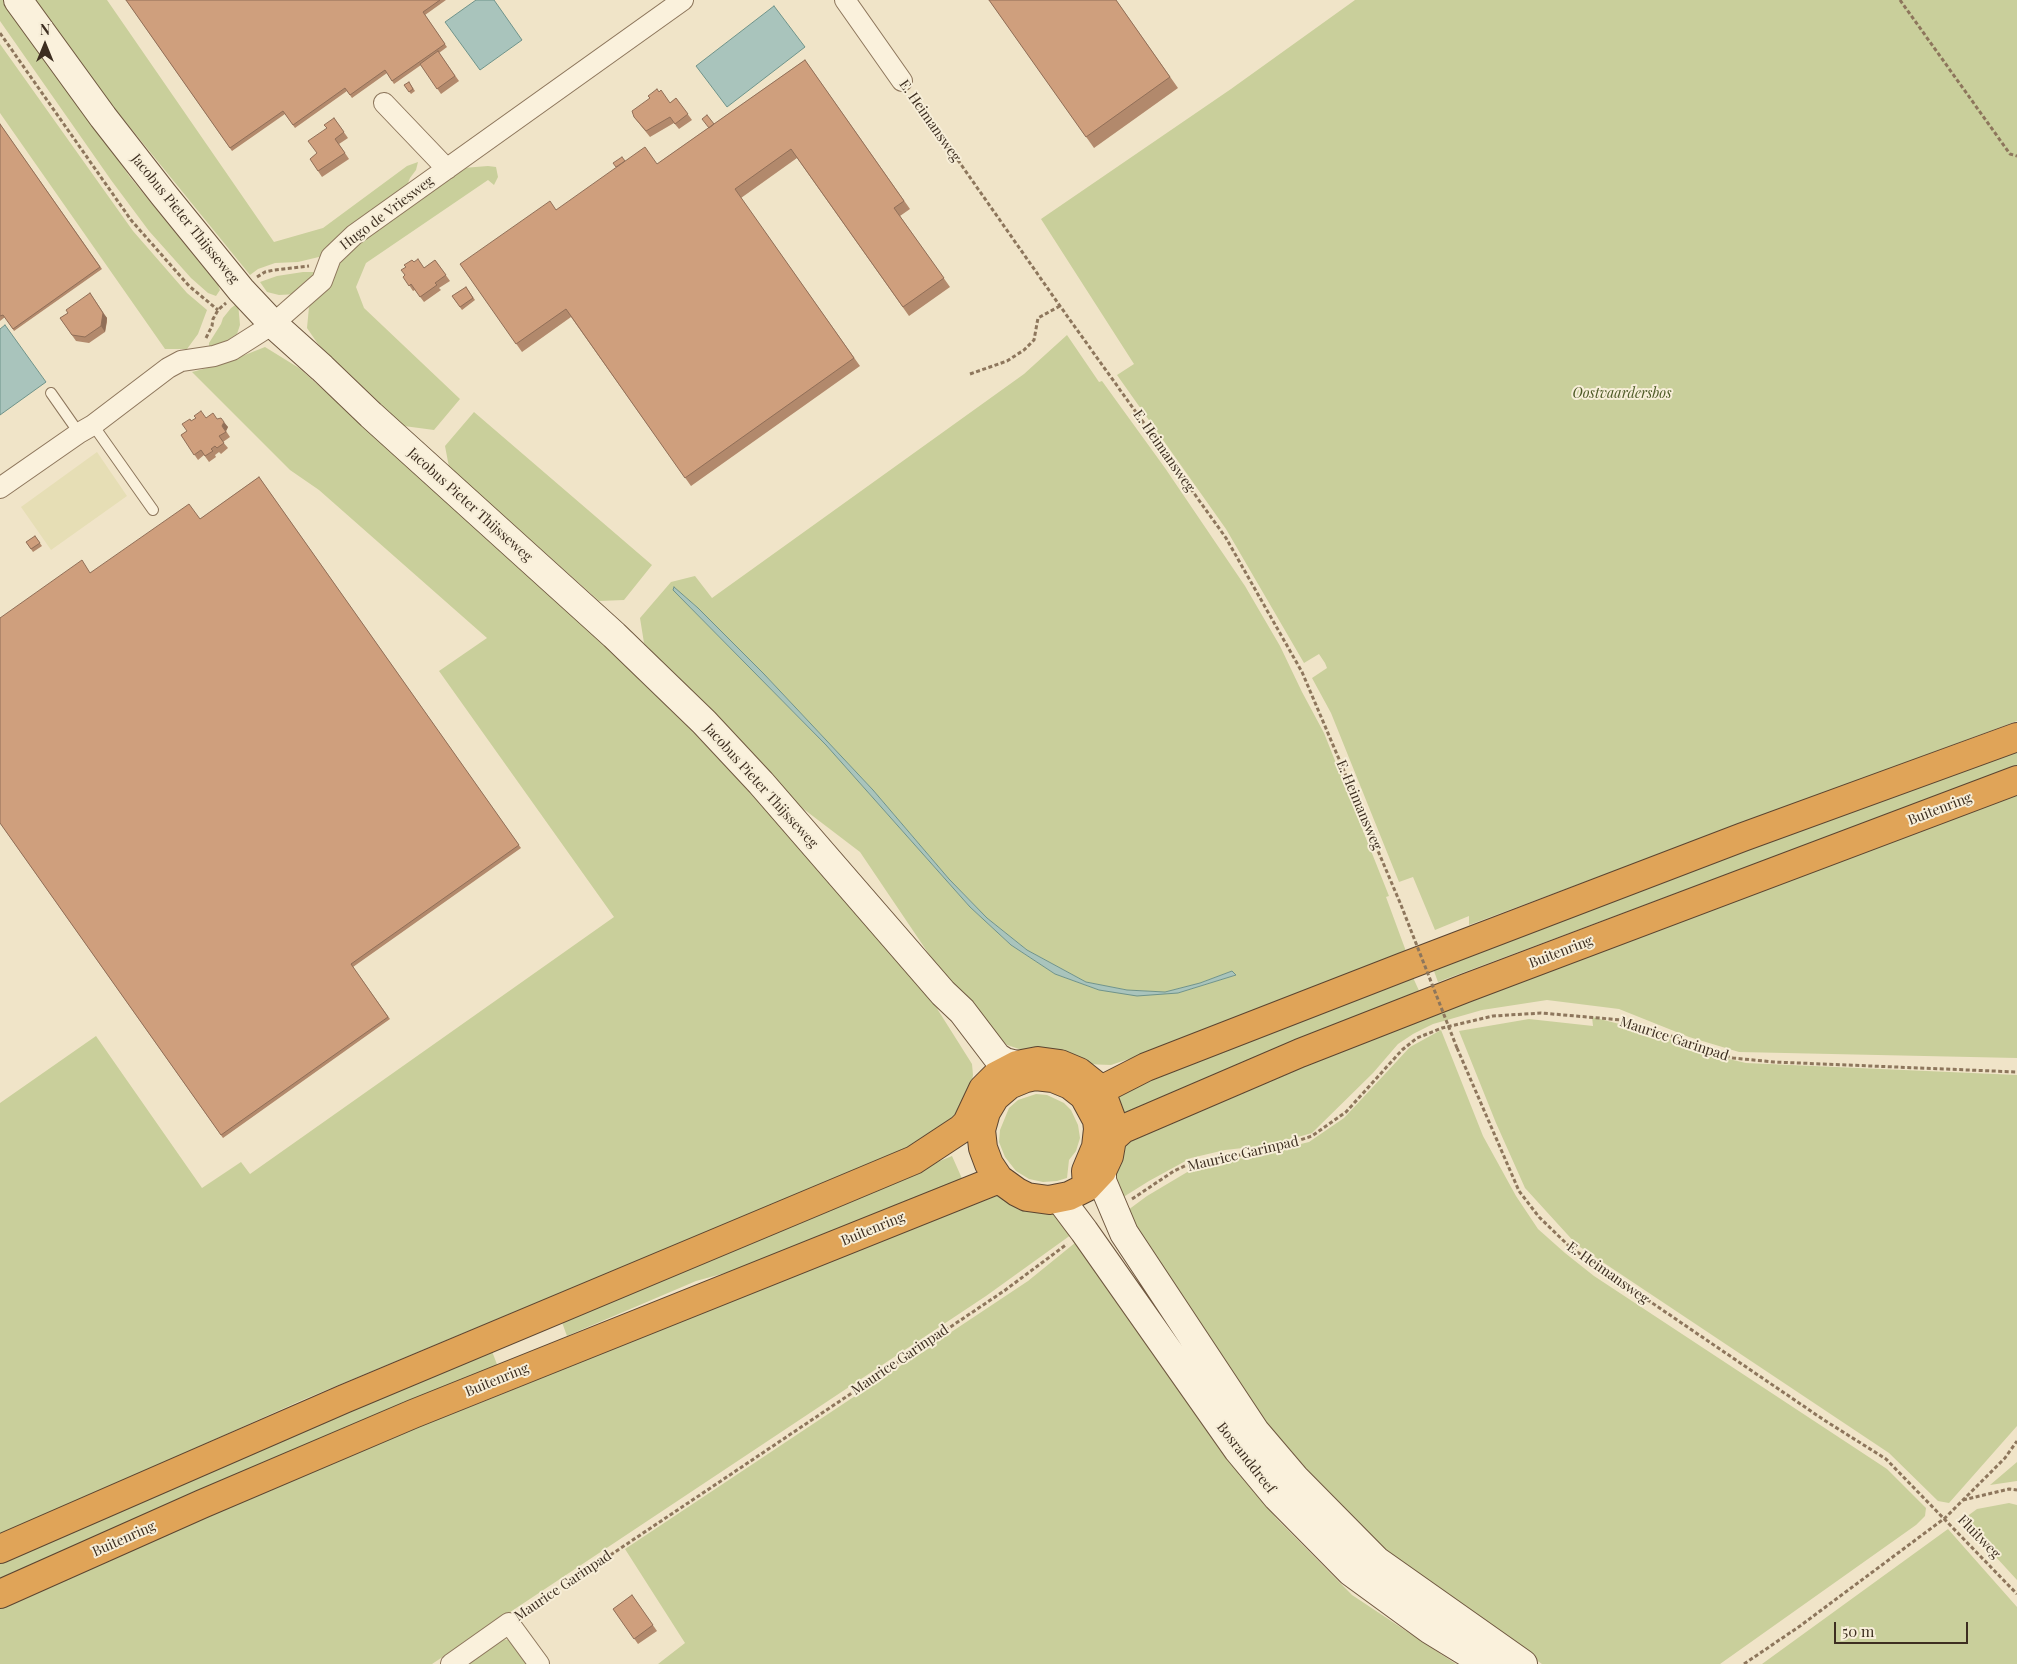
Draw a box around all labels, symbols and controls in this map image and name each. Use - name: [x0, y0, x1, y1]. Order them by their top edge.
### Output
- north arrow: [20, 20, 70, 70]
- text: N: [40, 20, 50, 39]
- street label: E. Heimansweg: [896, 77, 964, 165]
- street label: Jacobus Pieter Thijsseweg: [128, 151, 242, 287]
- street label: Hugo de Vriesweg: [337, 172, 437, 254]
- park label: Oostvaardersbos: [1573, 386, 1671, 402]
- street label: E. Heimansweg: [1130, 407, 1198, 495]
- street label: Jacobus Pieter Thijsseweg: [404, 445, 536, 565]
- street label: Jacobus Pieter Thijsseweg: [701, 720, 821, 852]
- street label: E. Heimansweg: [1332, 757, 1386, 853]
- street label: Buitenring: [1906, 789, 1974, 829]
- street label: Buitenring: [1527, 932, 1595, 972]
- street label: Maurice Garinpad: [1617, 1013, 1731, 1065]
- street label: Maurice Garinpad: [1186, 1133, 1300, 1175]
- street label: Buitenring: [839, 1209, 907, 1249]
- street label: E. Heimansweg: [1564, 1239, 1652, 1307]
- street label: Maurice Garinpad: [848, 1321, 952, 1399]
- street label: Buitenring: [463, 1360, 531, 1400]
- street label: Bosranddreef: [1213, 1419, 1279, 1497]
- street label: Fluitweg: [1954, 1512, 2004, 1562]
- street label: Buitenring: [90, 1518, 158, 1560]
- street label: Maurice Garinpad: [511, 1547, 615, 1625]
- scale bar: [1837, 1612, 1971, 1644]
- text: 50 m: [1842, 1621, 1874, 1641]

